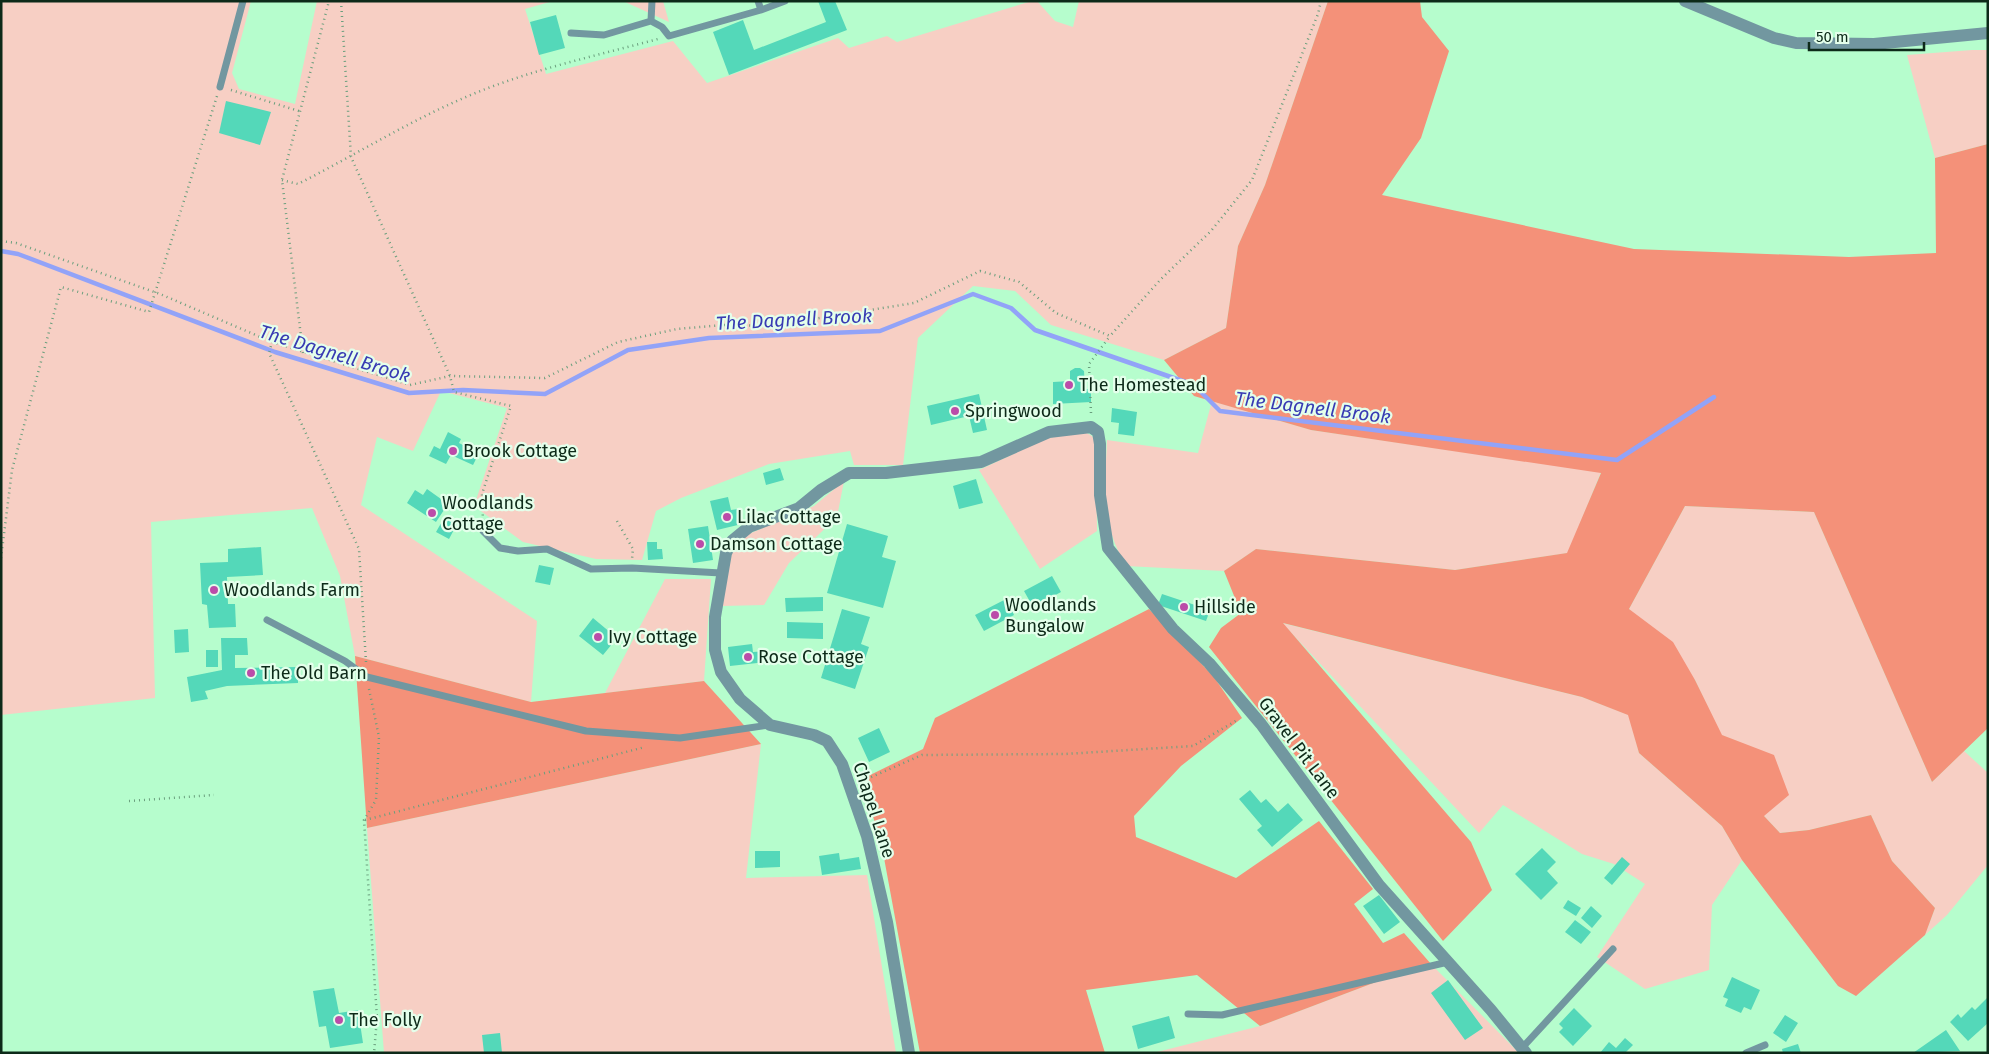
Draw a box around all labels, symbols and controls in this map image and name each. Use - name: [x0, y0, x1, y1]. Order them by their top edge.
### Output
- scale bar: [1809, 20, 1924, 52]
- text: 50 m: [1816, 28, 1849, 46]
- water label: The Dagnell Brook: [715, 304, 873, 335]
- water label: The Dagnell Brook: [257, 320, 413, 387]
- place label: The Homestead: [1079, 374, 1206, 396]
- marker: The Homestead: [1063, 379, 1075, 391]
- water label: The Dagnell Brook: [1234, 387, 1392, 428]
- place label: Springwood: [965, 400, 1062, 422]
- marker: Springwood: [949, 405, 961, 417]
- place label: Brook Cottage: [463, 440, 577, 462]
- marker: Brook Cottage: [447, 445, 459, 457]
- place label: Woodlands Cottage: [442, 492, 533, 535]
- place label: Lilac Cottage: [737, 506, 841, 528]
- marker: Woodlands Cottage: [426, 507, 438, 519]
- marker: Lilac Cottage: [721, 511, 733, 523]
- place label: Damson Cottage: [710, 533, 842, 555]
- marker: Damson Cottage: [694, 538, 706, 550]
- place label: Woodlands Farm: [224, 579, 360, 601]
- marker: Woodlands Farm: [208, 584, 220, 596]
- place label: Woodlands Bungalow: [1005, 594, 1096, 637]
- place label: Hillside: [1194, 596, 1256, 618]
- marker: Hillside: [1178, 601, 1190, 613]
- marker: Woodlands Bungalow: [989, 609, 1001, 621]
- place label: Ivy Cottage: [608, 626, 697, 648]
- marker: Ivy Cottage: [592, 631, 604, 643]
- place label: Rose Cottage: [758, 646, 864, 668]
- marker: Rose Cottage: [742, 651, 754, 663]
- place label: The Old Barn: [261, 662, 367, 684]
- marker: The Old Barn: [245, 667, 257, 679]
- street label: Gravel Pit Lane: [1254, 693, 1344, 803]
- street label: Chapel Lane: [848, 759, 900, 861]
- place label: The Folly: [349, 1009, 422, 1031]
- marker: The Folly: [333, 1014, 345, 1026]

